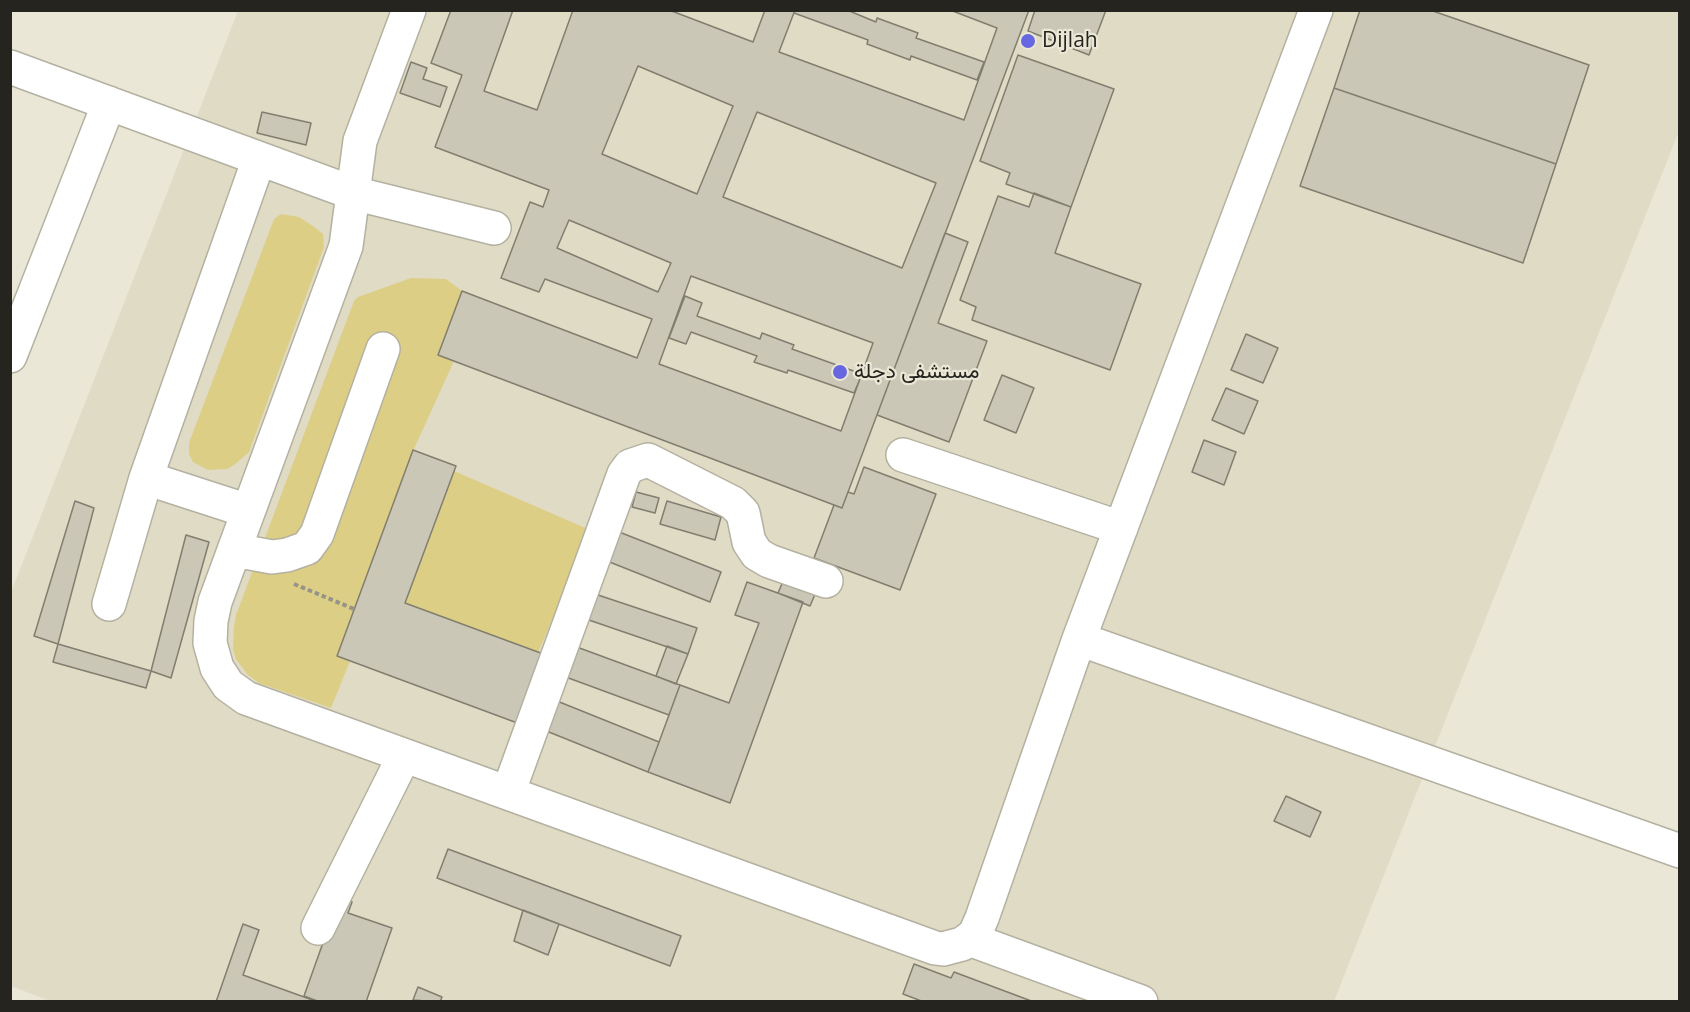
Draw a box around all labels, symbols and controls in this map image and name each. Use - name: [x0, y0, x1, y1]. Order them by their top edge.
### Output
- place label: Dijlah: [1042, 28, 1098, 54]
- marker: Dijlah: [1019, 32, 1037, 50]
- place label: مستشفى دجلة: [854, 359, 979, 385]
- marker: مستشفى دجلة: [831, 363, 849, 381]

